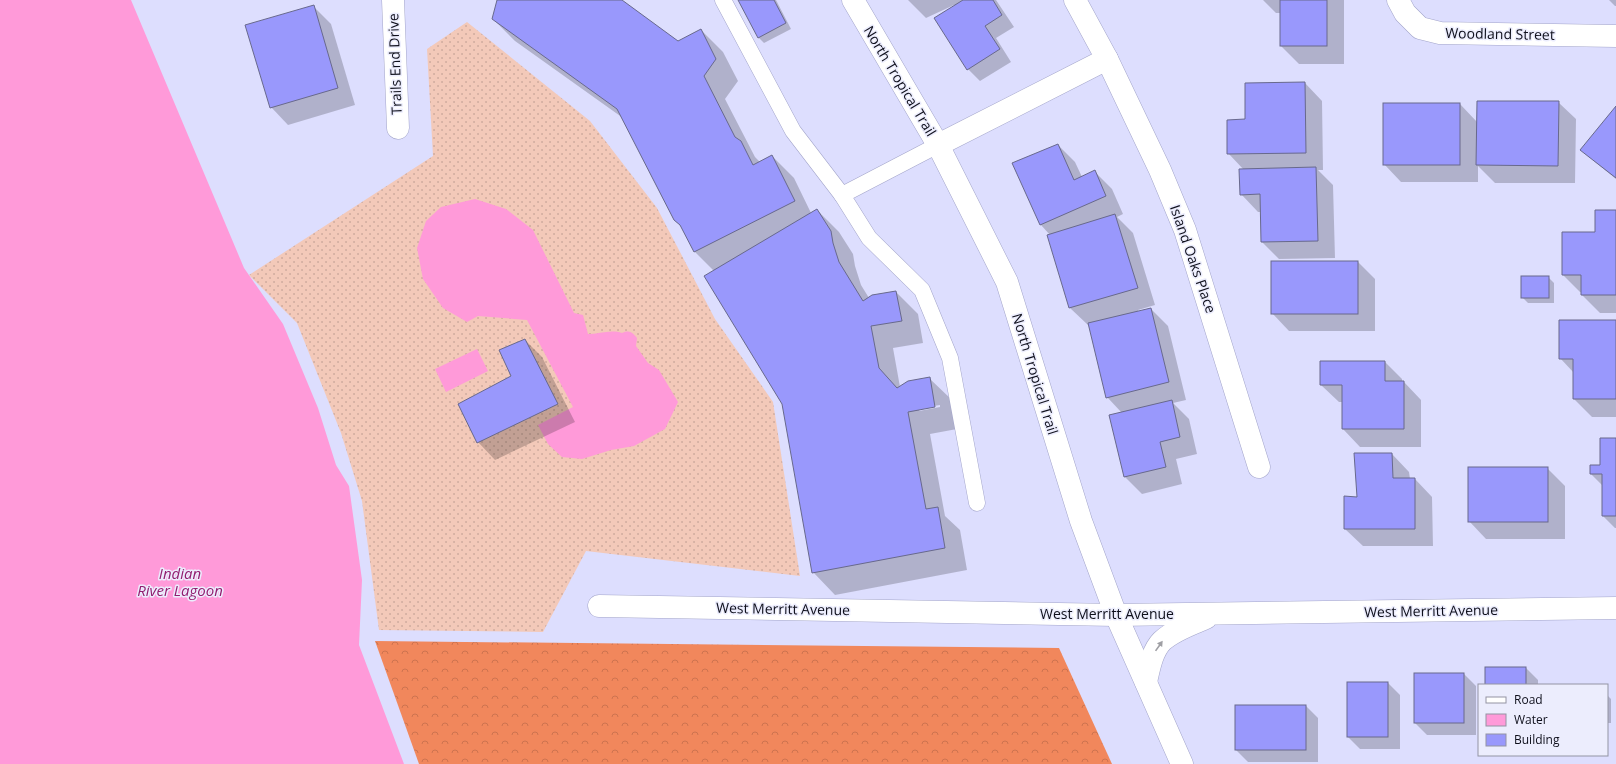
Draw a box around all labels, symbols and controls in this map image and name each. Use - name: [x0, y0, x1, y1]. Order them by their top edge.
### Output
- street label: Trails End Drive: [383, 13, 406, 115]
- street label: North Tropical Trail: [860, 22, 941, 140]
- street label: Woodland Street: [1445, 23, 1555, 44]
- street label: Island Oaks Place: [1166, 202, 1221, 316]
- street label: North Tropical Trail: [1008, 311, 1063, 437]
- water label: Indian River Lagoon: [137, 563, 223, 600]
- street label: West Merritt Avenue: [716, 598, 850, 619]
- street label: West Merritt Avenue: [1364, 600, 1498, 621]
- street label: West Merritt Avenue: [1040, 604, 1174, 623]
- one-way arrow: [1155, 641, 1163, 651]
- legend: [1478, 684, 1608, 756]
- text: Road: [1514, 691, 1543, 708]
- text: Water: [1514, 711, 1548, 728]
- text: Building: [1514, 731, 1560, 748]

